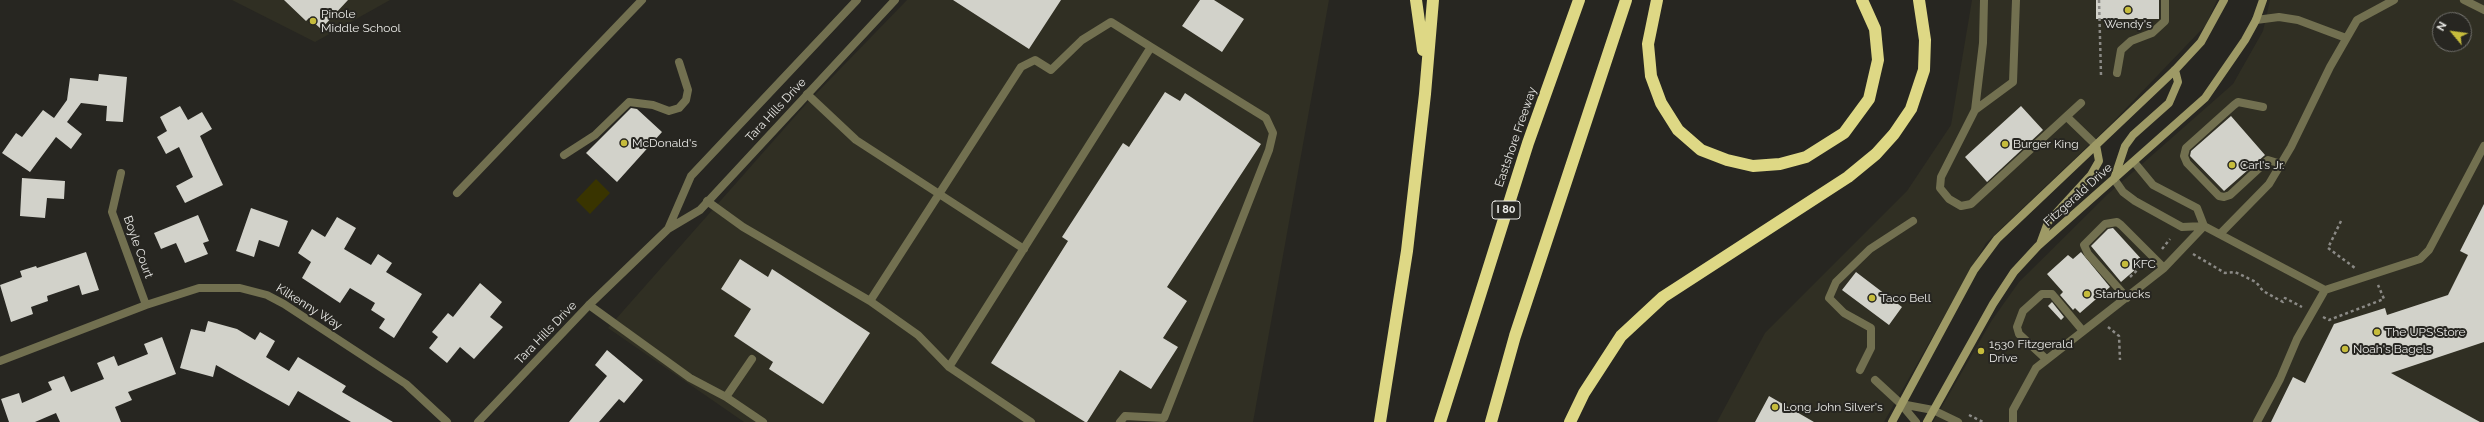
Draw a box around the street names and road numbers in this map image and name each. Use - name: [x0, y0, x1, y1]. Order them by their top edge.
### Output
- street label: Tara Hills Drive: [743, 75, 809, 145]
- street label: Eastshore Freeway: [1492, 85, 1540, 189]
- street label: Fitzgerald Drive: [2041, 161, 2115, 229]
- road number: I 80: [1492, 201, 1520, 219]
- street label: Boyle Court: [120, 214, 156, 280]
- street label: Kilkenny Way: [273, 281, 345, 333]
- street label: Tara Hills Drive: [512, 299, 580, 367]

